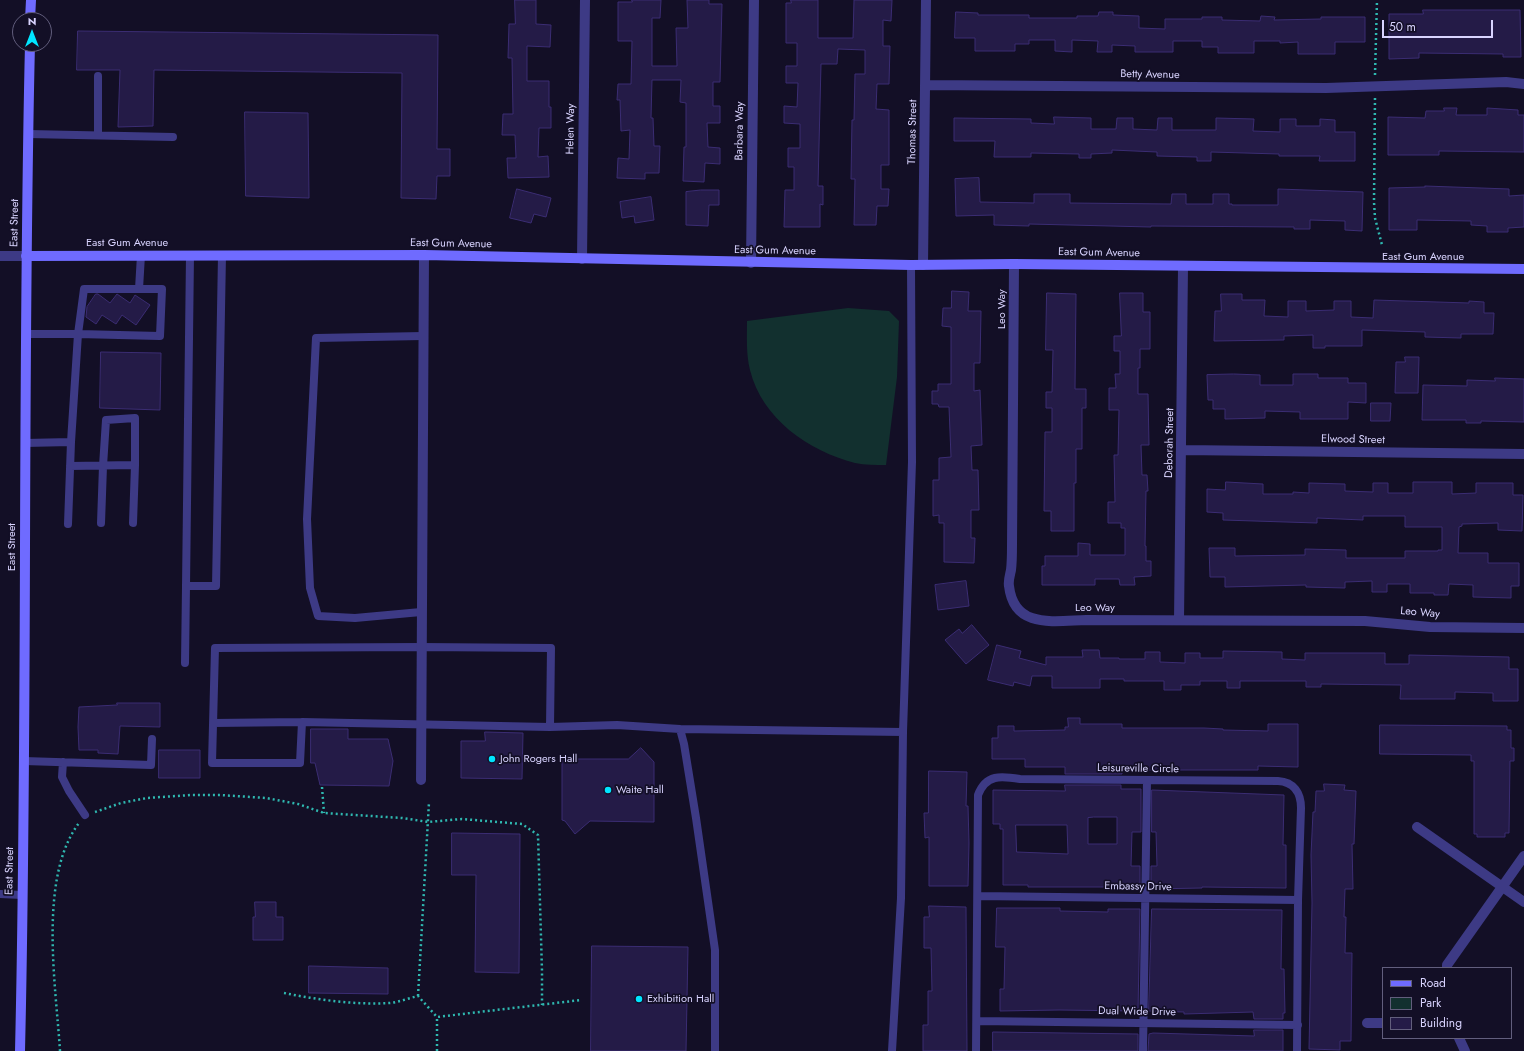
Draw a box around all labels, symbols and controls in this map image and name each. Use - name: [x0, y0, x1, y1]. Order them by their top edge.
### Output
- north arrow: [12, 12, 52, 52]
- scale bar: [1384, 12, 1495, 38]
- text: N: [28, 13, 36, 29]
- text: 50 m: [1389, 18, 1416, 36]
- street label: Betty Avenue: [1120, 68, 1180, 82]
- street label: Thomas Street: [906, 100, 920, 164]
- street label: Barbara Way: [733, 101, 747, 161]
- street label: Helen Way: [564, 104, 578, 154]
- street label: East Street: [8, 199, 22, 247]
- street label: East Gum Avenue: [86, 236, 168, 250]
- street label: East Gum Avenue: [410, 237, 492, 251]
- street label: East Gum Avenue: [734, 244, 816, 258]
- street label: East Gum Avenue: [1058, 246, 1140, 260]
- street label: East Gum Avenue: [1382, 250, 1464, 264]
- street label: Leo Way: [995, 289, 1009, 329]
- street label: Deborah Street: [1163, 408, 1177, 478]
- street label: Elwood Street: [1321, 433, 1385, 447]
- street label: East Street: [5, 523, 19, 571]
- street label: Leo Way: [1075, 601, 1115, 615]
- street label: Leo Way: [1400, 605, 1440, 621]
- place label: John Rogers Hall: [500, 752, 577, 766]
- marker: John Rogers Hall: [487, 754, 497, 764]
- street label: Leisureville Circle: [1097, 762, 1179, 776]
- place label: Waite Hall: [616, 783, 664, 797]
- marker: Waite Hall: [603, 785, 613, 795]
- street label: East Street: [3, 847, 17, 895]
- street label: Embassy Drive: [1104, 880, 1172, 894]
- legend: [1382, 967, 1512, 1039]
- text: Road: [1420, 974, 1446, 992]
- place label: Exhibition Hall: [647, 992, 714, 1006]
- marker: Exhibition Hall: [634, 994, 644, 1004]
- text: Park: [1420, 994, 1441, 1012]
- street label: Dual Wide Drive: [1098, 1005, 1176, 1019]
- text: Building: [1420, 1014, 1462, 1032]

